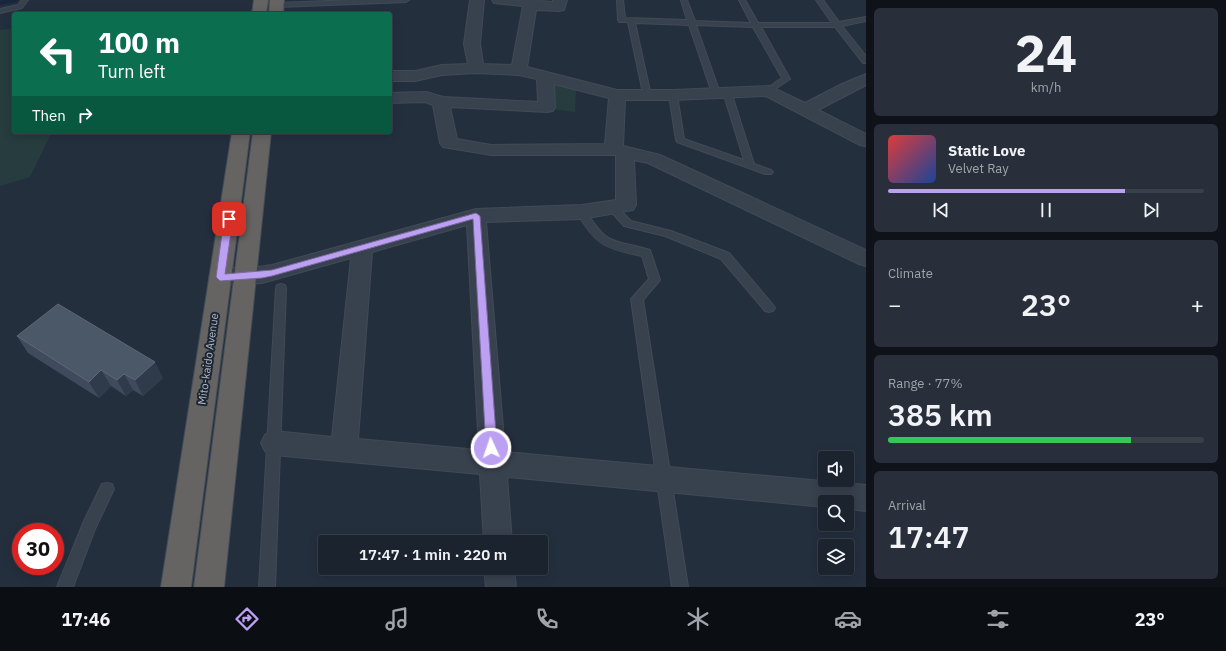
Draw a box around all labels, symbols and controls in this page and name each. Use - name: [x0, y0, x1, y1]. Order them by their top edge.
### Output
- text: 24: [1015, 19, 1077, 86]
- text: 100 m: [98, 24, 180, 61]
- icon: left: [32, 28, 84, 80]
- text: Turn left: [98, 60, 166, 83]
- text: km/h: [1031, 79, 1061, 96]
- icon: right: [74, 104, 96, 126]
- text: Then: [32, 106, 66, 125]
- text: Static Love: [948, 141, 1025, 160]
- text: Velvet Ray: [948, 160, 1009, 177]
- icon: previous: [930, 199, 952, 221]
- icon: pause: [1035, 199, 1057, 221]
- icon: next: [1140, 199, 1162, 221]
- pin: [212, 202, 246, 236]
- icon: arrive: [218, 208, 240, 230]
- text: Climate: [888, 265, 933, 282]
- text: 23°: [1021, 285, 1071, 324]
- text: −: [888, 290, 901, 319]
- text: +: [1191, 290, 1204, 319]
- street label: Mito-kaido Avenue: [195, 312, 221, 406]
- text: Range · 77%: [888, 375, 962, 392]
- text: 385 km: [888, 395, 993, 434]
- position arrow: [470, 427, 512, 469]
- map controls: [818, 451, 854, 575]
- button: sound: [818, 451, 854, 487]
- button: search: [818, 495, 854, 531]
- text: Arrival: [888, 497, 926, 514]
- text: 17:47: [888, 517, 970, 556]
- speed limit sign: 30: [12, 523, 64, 575]
- button: layers: [818, 539, 854, 575]
- text: 17:47 · 1 min · 220 m: [359, 545, 507, 564]
- icon: directions: [233, 605, 261, 633]
- icon: music: [383, 605, 411, 633]
- icon: phone: [533, 605, 561, 633]
- icon: climate: [684, 605, 712, 633]
- icon: car: [834, 605, 862, 633]
- icon: filters: [984, 605, 1012, 633]
- text: 17:46: [61, 608, 110, 631]
- text: 23°: [1135, 608, 1165, 631]

